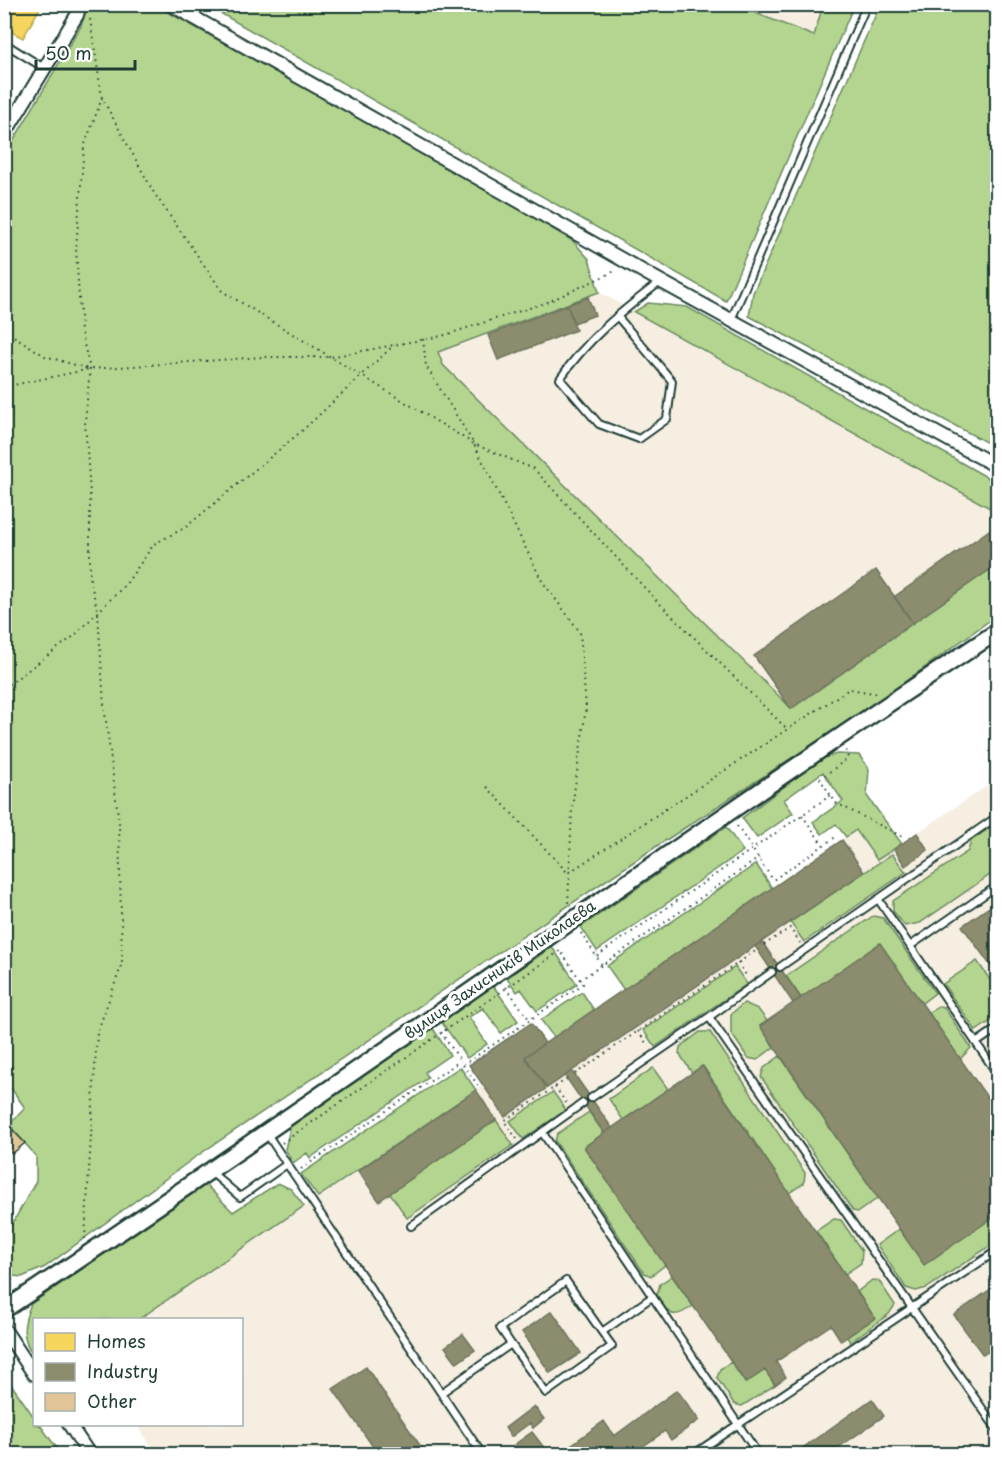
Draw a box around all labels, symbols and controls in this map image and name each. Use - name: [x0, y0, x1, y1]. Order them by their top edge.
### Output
- scale bar: [36, 33, 135, 71]
- text: 50 m: [45, 39, 92, 66]
- street label: вулиця Захисників Миколаєва: [399, 893, 600, 1044]
- legend: [33, 1318, 243, 1426]
- text: Homes: [87, 1327, 145, 1354]
- text: Industry: [87, 1357, 158, 1384]
- text: Other: [87, 1387, 137, 1414]

